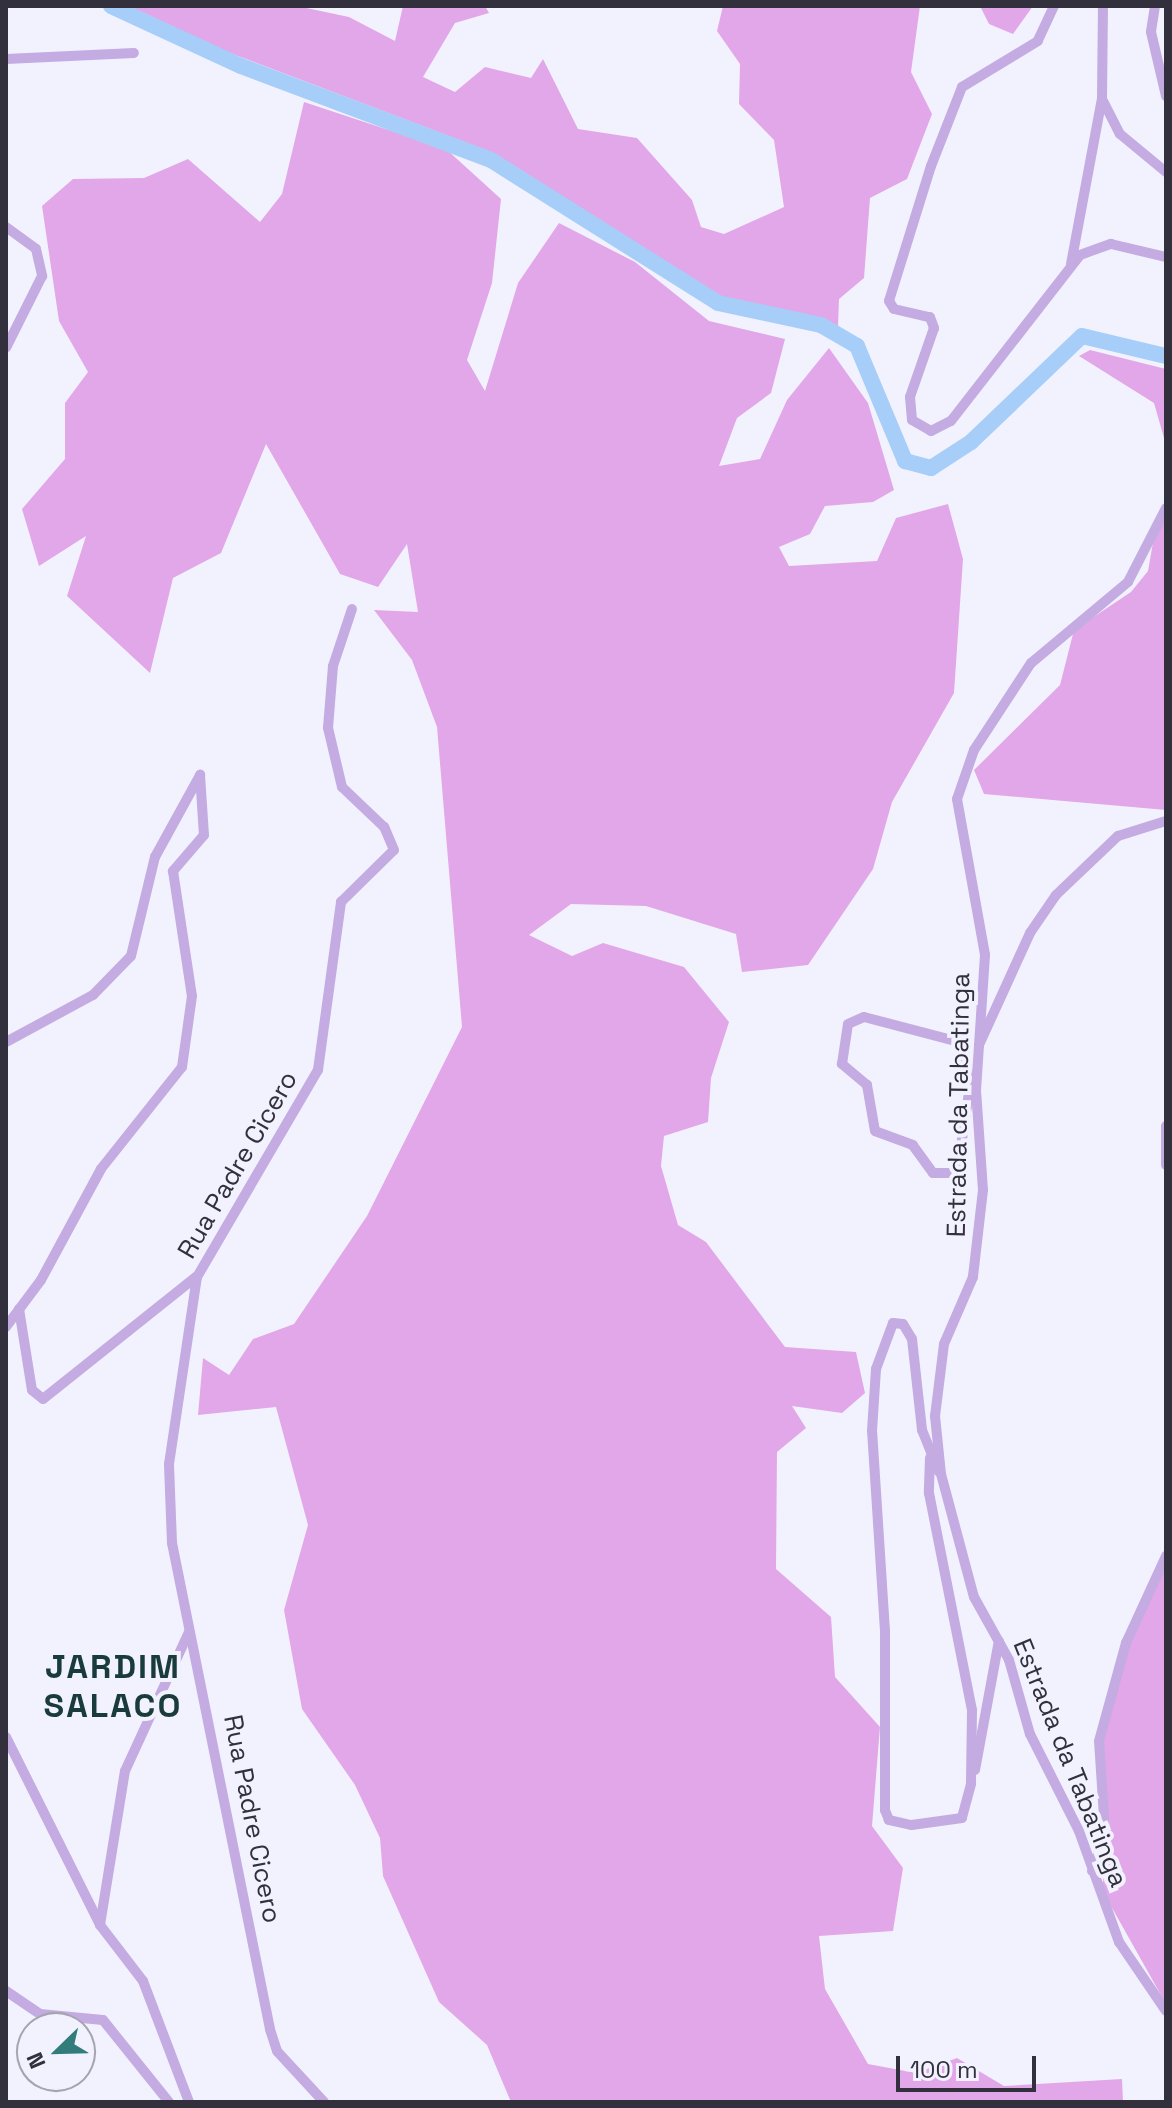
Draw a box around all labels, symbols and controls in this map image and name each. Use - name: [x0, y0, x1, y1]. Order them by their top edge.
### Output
- street label: Estrada da Tabatinga: [941, 972, 977, 1238]
- street label: Rua Padre Cicero: [172, 1066, 304, 1264]
- street label: Estrada da Tabatinga: [1006, 1634, 1134, 1892]
- district label: JARDIM SALACO: [44, 1646, 182, 1726]
- street label: Rua Padre Cicero: [217, 1712, 287, 1926]
- north arrow: [16, 2012, 96, 2092]
- scale bar: [900, 2040, 1040, 2090]
- text: N: [20, 2048, 52, 2073]
- text: 100 m: [910, 2054, 978, 2085]

